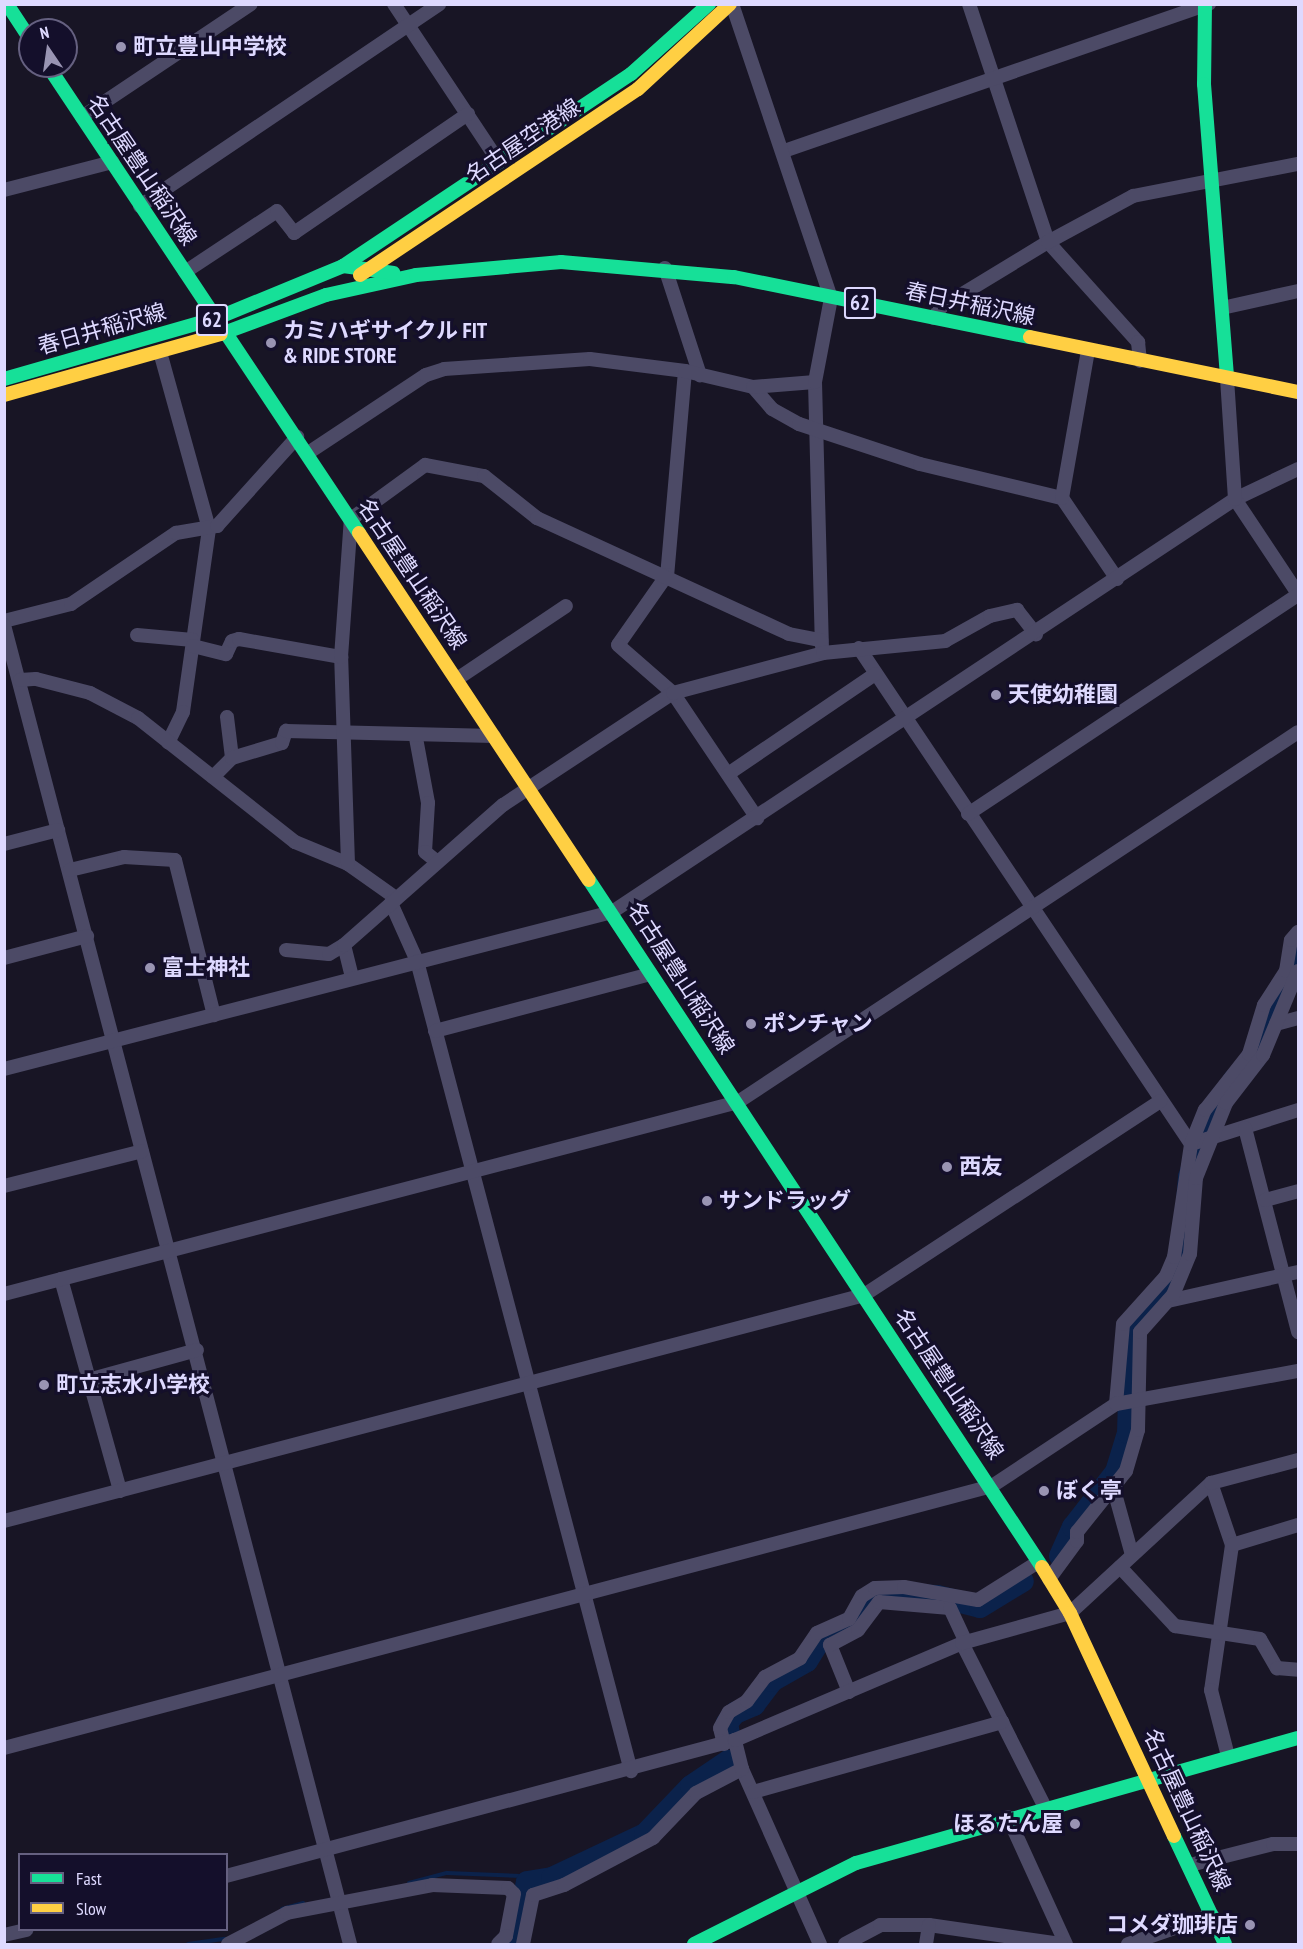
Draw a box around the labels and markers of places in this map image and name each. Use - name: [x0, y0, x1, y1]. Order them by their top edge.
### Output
- place label: 町立豊山中学校: [133, 34, 287, 60]
- marker: 町立豊山中学校: [114, 40, 128, 54]
- place label: カミハギサイクル FIT & RIDE STORE: [283, 317, 488, 368]
- marker: カミハギサイクル FIT & RIDE STORE: [264, 336, 278, 350]
- place label: 天使幼稚園: [1008, 682, 1118, 708]
- marker: 天使幼稚園: [989, 688, 1003, 702]
- place label: 富士神社: [162, 955, 250, 981]
- marker: 富士神社: [143, 961, 157, 975]
- place label: ポンチャン: [763, 1011, 873, 1037]
- marker: ポンチャン: [744, 1017, 758, 1031]
- place label: 西友: [959, 1154, 1003, 1180]
- marker: 西友: [940, 1160, 954, 1174]
- place label: サンドラッグ: [719, 1188, 851, 1214]
- marker: サンドラッグ: [700, 1194, 714, 1208]
- place label: 町立志水小学校: [56, 1372, 210, 1398]
- marker: 町立志水小学校: [37, 1378, 51, 1392]
- place label: ぼく亭: [1056, 1478, 1122, 1504]
- marker: ぼく亭: [1037, 1484, 1051, 1498]
- place label: ほるたん屋: [953, 1811, 1063, 1837]
- marker: ほるたん屋: [1068, 1817, 1082, 1831]
- place label: コメダ珈琲店: [1106, 1912, 1238, 1938]
- marker: コメダ珈琲店: [1243, 1918, 1257, 1932]

